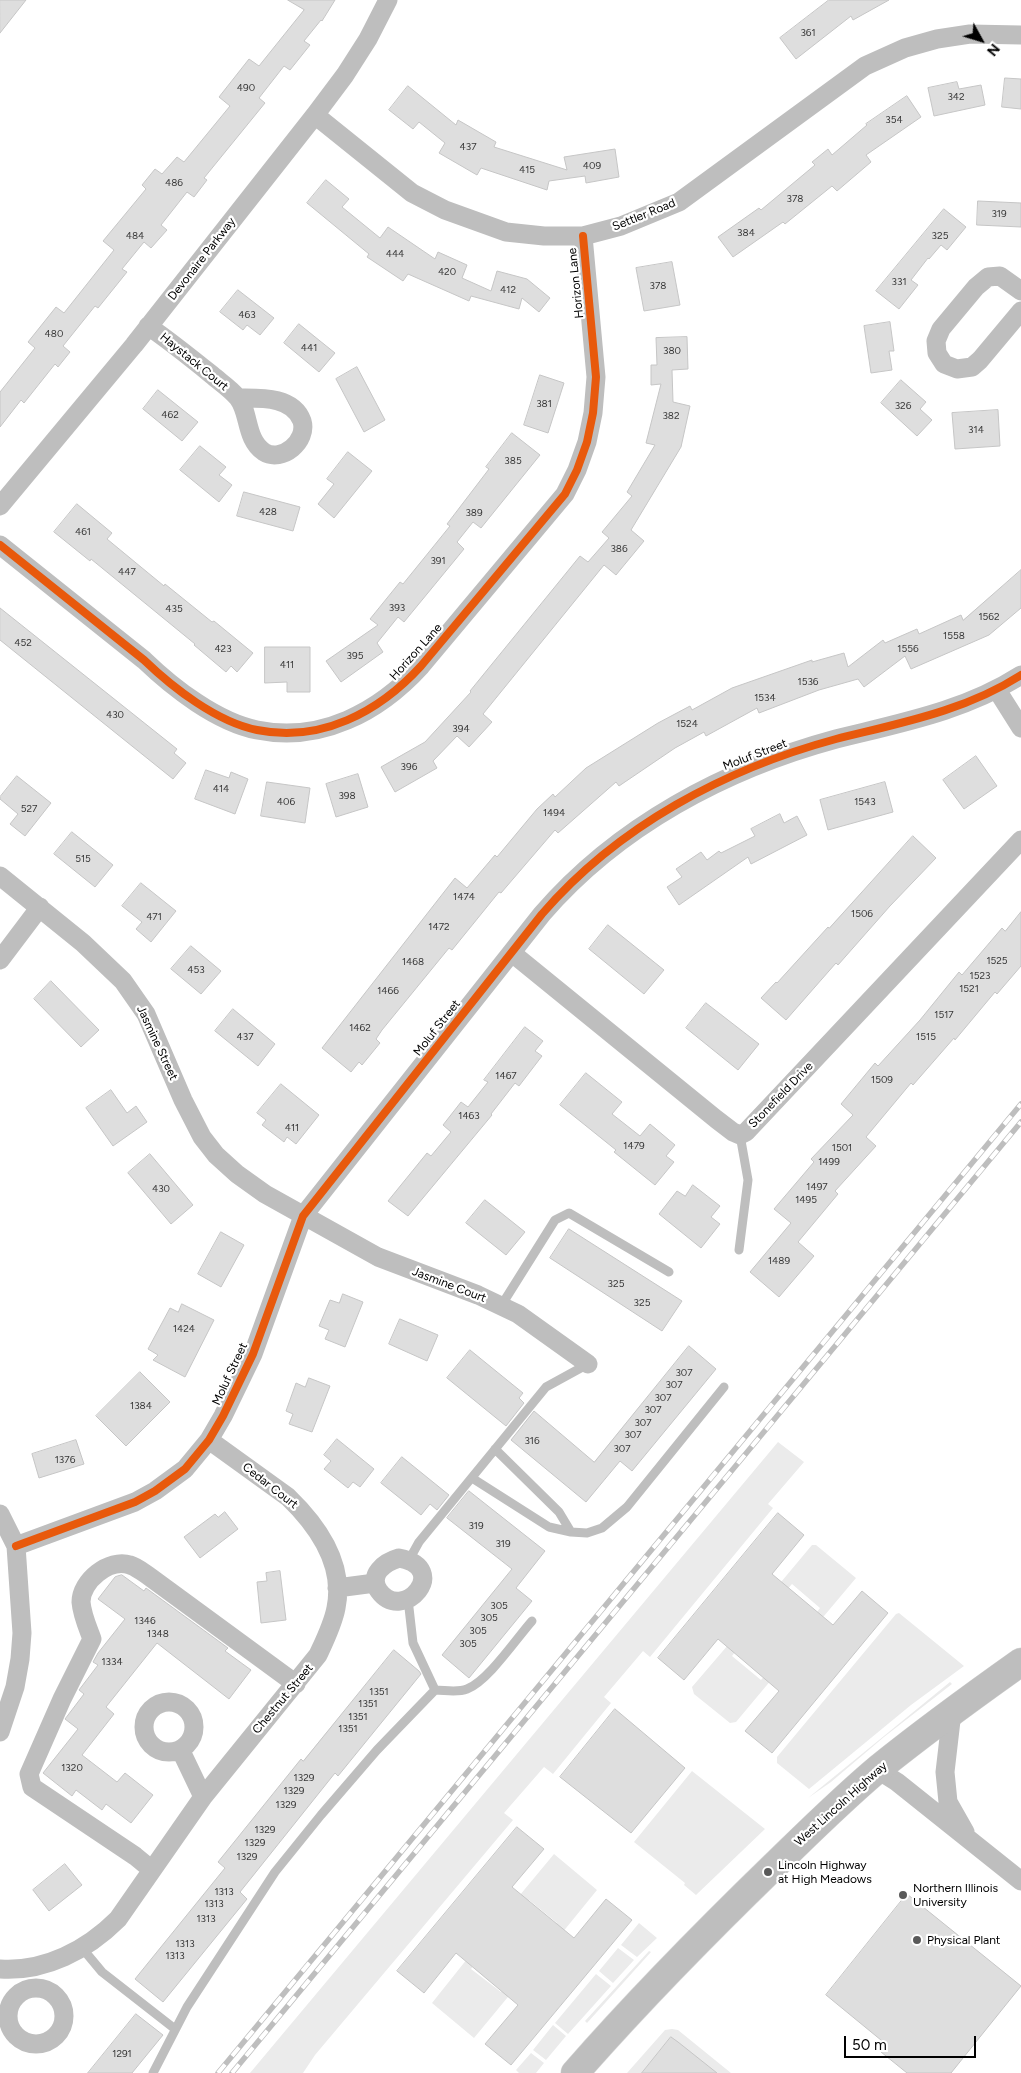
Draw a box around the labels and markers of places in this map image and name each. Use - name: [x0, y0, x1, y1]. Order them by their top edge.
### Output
- place label: Lincoln Highway at High Meadows: [778, 1858, 872, 1886]
- marker: Lincoln Highway at High Meadows: [762, 1866, 774, 1878]
- place label: Northern Illinois University: [913, 1881, 998, 1909]
- marker: Northern Illinois University: [897, 1889, 909, 1901]
- place label: Physical Plant: [927, 1933, 1000, 1947]
- marker: Physical Plant: [911, 1934, 923, 1946]

